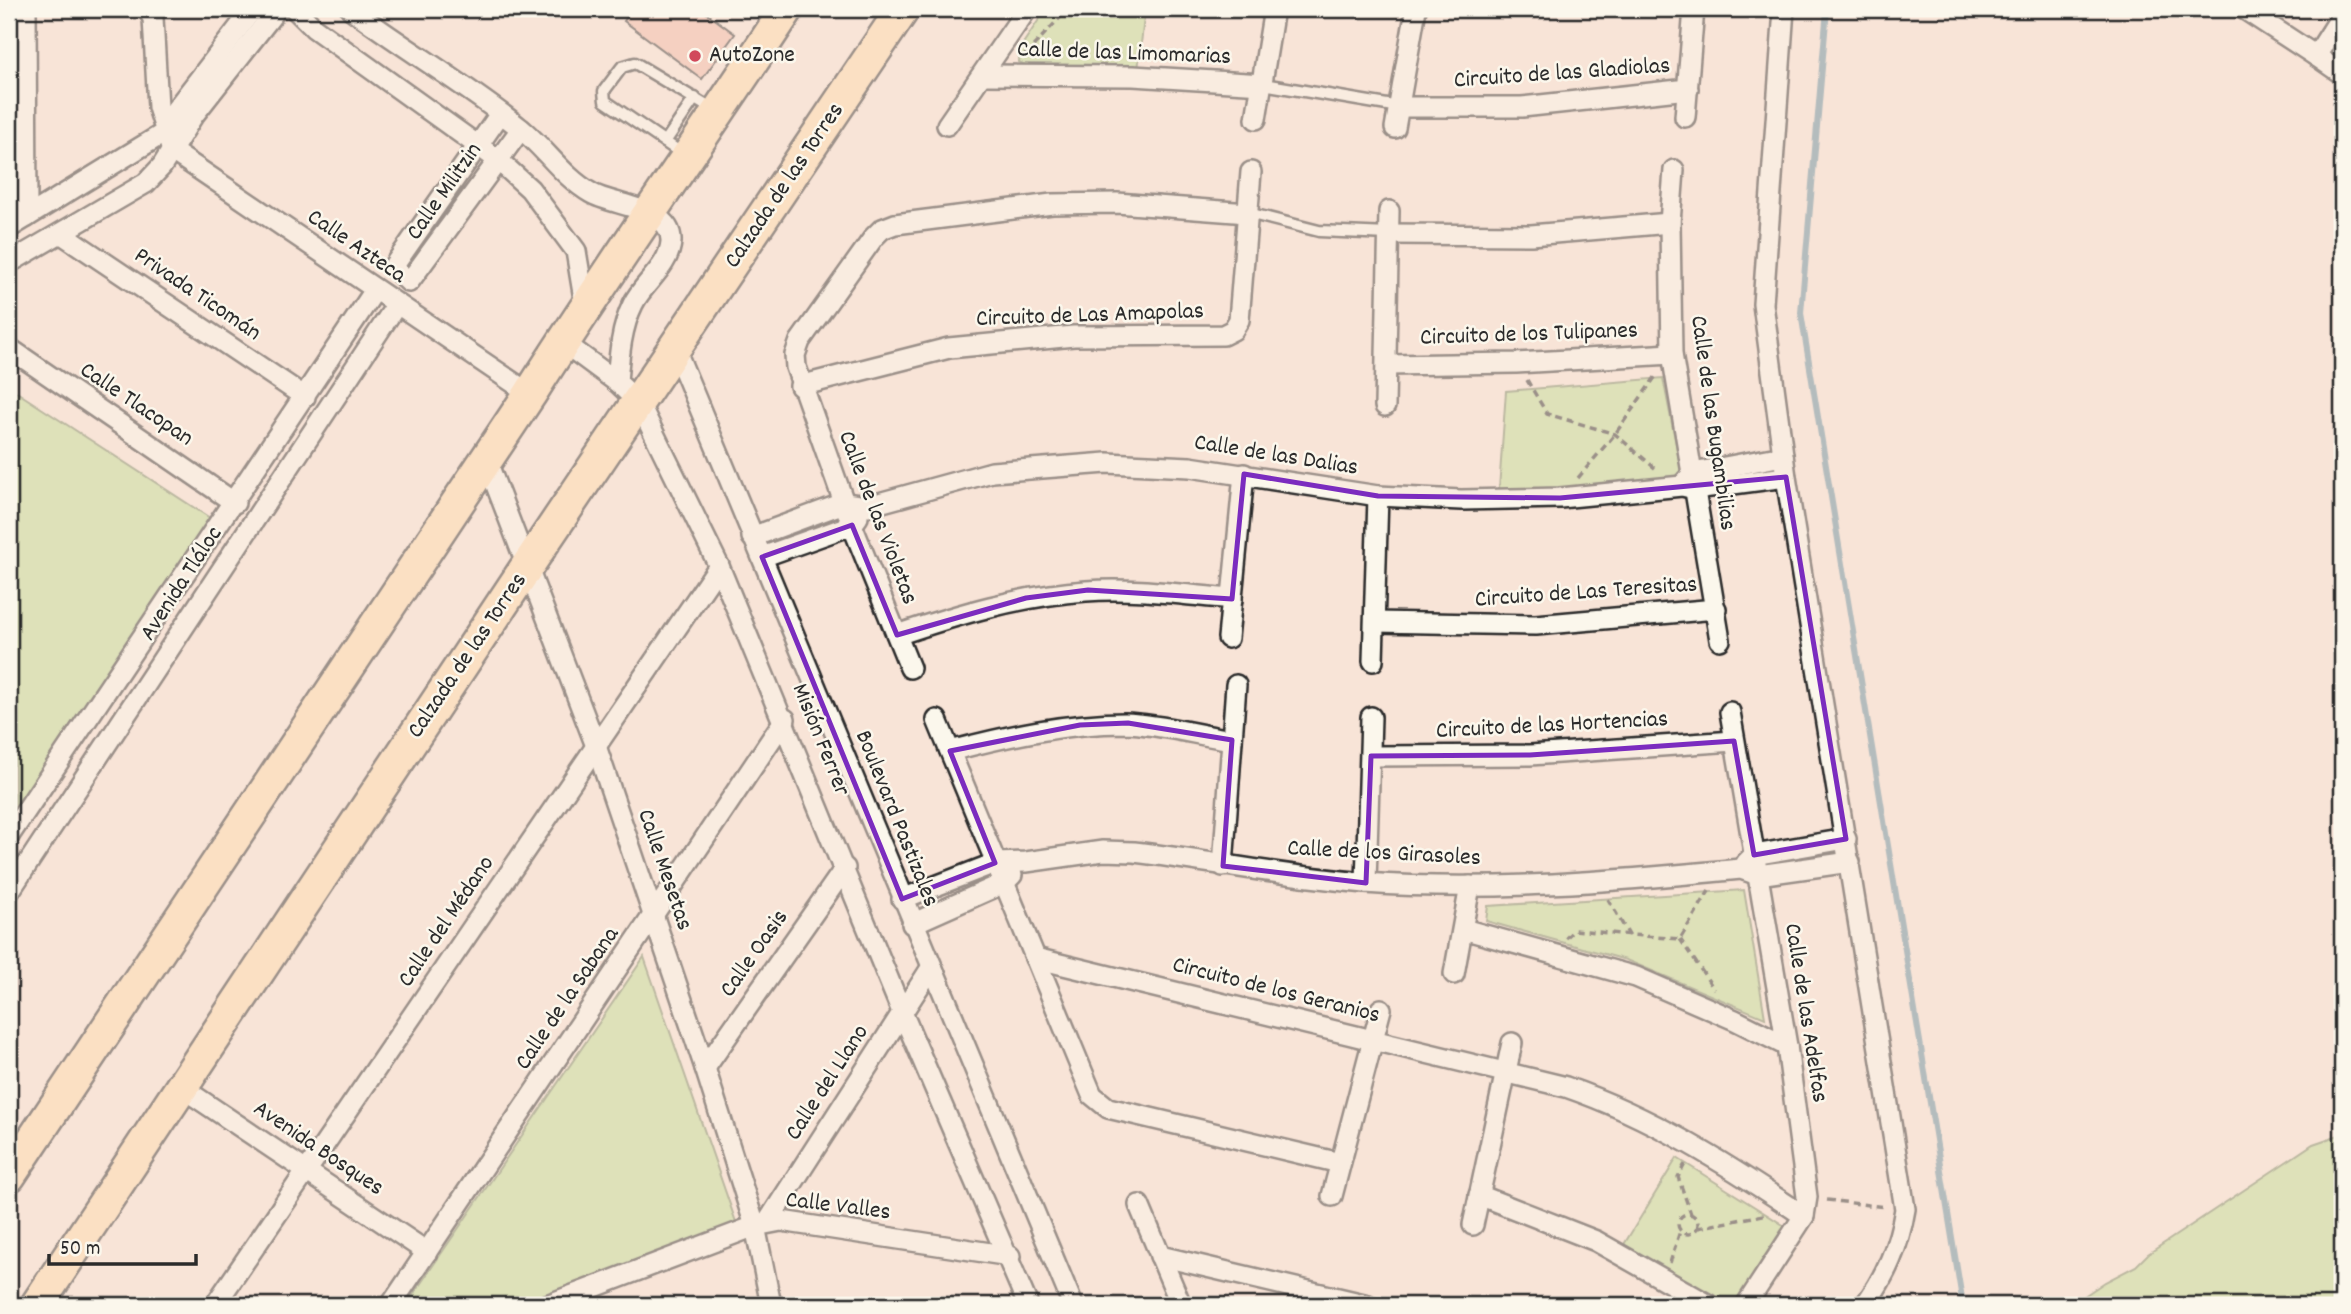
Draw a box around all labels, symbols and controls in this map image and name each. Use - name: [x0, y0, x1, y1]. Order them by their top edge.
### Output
- street label: Calle de las Limomarias: [1016, 33, 1232, 75]
- place label: AutoZone: [709, 39, 795, 73]
- marker: AutoZone: [687, 48, 703, 64]
- street label: Circuito de las Gladiolas: [1453, 49, 1671, 99]
- street label: Calzada de las Torres: [717, 96, 853, 276]
- street label: Calle Militzin: [399, 136, 491, 248]
- street label: Calle Azteca: [300, 201, 413, 293]
- street label: Privada Ticomán: [126, 240, 268, 350]
- street label: Circuito de Las Amapolas: [975, 295, 1205, 337]
- street label: Calle de las Bugambilias: [1680, 313, 1744, 533]
- street label: Circuito de los Tulipanes: [1419, 314, 1639, 356]
- street label: Calle Tlacopan: [72, 354, 200, 456]
- street label: Calle de las Violetas: [828, 426, 926, 610]
- street label: Calle de las Dalias: [1192, 426, 1360, 486]
- street label: Avenida Tláloc: [132, 520, 232, 648]
- street label: Calzada de las Torres: [400, 566, 536, 746]
- street label: Circuito de Las Teresitas: [1474, 568, 1698, 618]
- street label: Misión Ferrer: [782, 679, 858, 802]
- street label: Circuito de las Hortencias: [1435, 703, 1669, 749]
- street label: Boulevard Pastizales: [845, 726, 947, 912]
- street label: Calle Mesetas: [627, 805, 701, 935]
- street label: Calle de los Girasoles: [1286, 832, 1482, 876]
- street label: Calle del Médano: [390, 849, 504, 995]
- street label: Calle Oasis: [712, 903, 798, 1005]
- street label: Calle de la Sabana: [507, 920, 629, 1077]
- street label: Calle de las Adelfas: [1774, 921, 1836, 1105]
- street label: Circuito de los Geranios: [1169, 949, 1383, 1033]
- street label: Calle del Llano: [778, 1018, 878, 1148]
- street label: Avenida Bosques: [246, 1093, 390, 1205]
- street label: Calle Valles: [784, 1184, 892, 1230]
- scale bar: [49, 1223, 196, 1267]
- text: 50 m: [60, 1235, 100, 1265]

